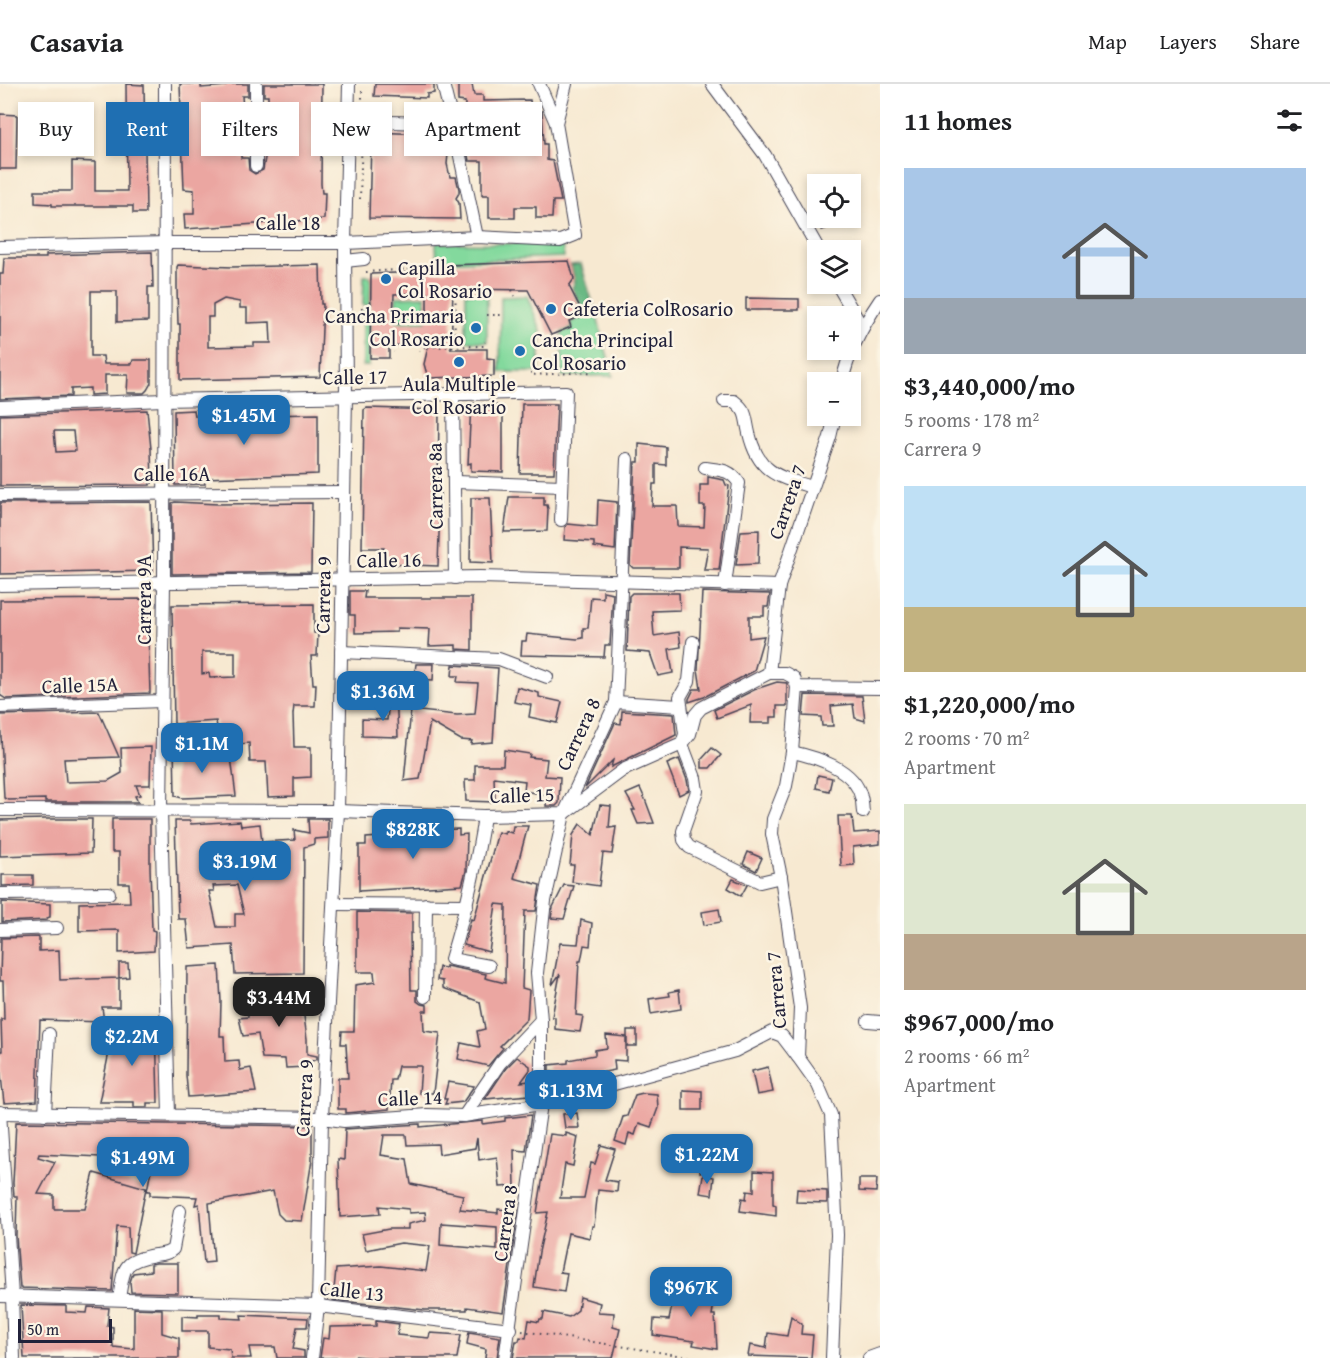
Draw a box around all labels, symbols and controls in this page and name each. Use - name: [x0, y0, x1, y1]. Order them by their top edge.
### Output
- text: Casavia: [30, 21, 124, 62]
- text: Map: [1088, 26, 1127, 57]
- text: Layers: [1160, 26, 1217, 57]
- text: Share: [1250, 26, 1300, 57]
- text: 11 homes: [904, 101, 1012, 140]
- chip: Buy: [18, 102, 94, 156]
- chip: Rent: [106, 102, 189, 156]
- chip: Filters: [201, 102, 299, 156]
- chip: New: [311, 102, 392, 156]
- chip: Apartment: [404, 102, 542, 156]
- icon: filters: [1273, 104, 1306, 137]
- map controls: [807, 174, 861, 426]
- button: locate: [807, 174, 861, 228]
- icon: home: [1051, 207, 1159, 315]
- street label: Calle 18: [256, 208, 320, 237]
- button: layers: [807, 240, 861, 294]
- place label: Capilla Col Rosario: [398, 253, 492, 305]
- marker: Capilla Col Rosario: [379, 272, 393, 286]
- place label: Cafeteria ColRosario: [563, 294, 733, 323]
- place label: Cancha Primaria Col Rosario: [325, 301, 465, 353]
- marker: Cafeteria ColRosario: [544, 302, 558, 316]
- button: +: [807, 306, 861, 360]
- marker: Cancha Primaria Col Rosario: [469, 321, 483, 335]
- place label: Cancha Principal Col Rosario: [532, 325, 674, 377]
- marker: Cancha Principal Col Rosario: [513, 344, 527, 358]
- marker: Aula Multiple Col Rosario: [452, 355, 466, 369]
- street label: Calle 17: [322, 361, 388, 392]
- text: $3,440,000/mo: [904, 366, 1075, 405]
- place label: Aula Multiple Col Rosario: [402, 369, 516, 421]
- button: −: [807, 372, 861, 426]
- pin: $1.45M: [195, 395, 293, 446]
- text: $1.45M: [212, 400, 276, 429]
- text: 5 rooms · 178 m²: [904, 405, 1039, 434]
- text: Carrera 9: [904, 434, 981, 463]
- street label: Carrera 8a: [419, 442, 450, 530]
- street label: Calle 16A: [134, 459, 210, 488]
- street label: Carrera 7: [760, 461, 813, 543]
- icon: home: [1051, 525, 1159, 633]
- street label: Calle 16: [356, 544, 422, 575]
- street label: Carrera 9A: [129, 555, 158, 645]
- street label: Carrera 9: [307, 556, 338, 634]
- street label: Calle 15A: [41, 669, 119, 700]
- pin: $1.36M: [334, 671, 432, 722]
- text: $1.36M: [351, 676, 415, 705]
- text: $1,220,000/mo: [904, 684, 1075, 723]
- street label: Carrera 8: [548, 693, 607, 775]
- pin: $1.1M: [160, 723, 244, 774]
- text: 2 rooms · 70 m²: [904, 723, 1030, 752]
- text: $1.1M: [175, 728, 229, 757]
- text: Apartment: [904, 752, 996, 781]
- street label: Calle 15: [489, 779, 555, 810]
- pin: $828K: [371, 809, 455, 860]
- text: $828K: [386, 814, 440, 843]
- pin: $3.19M: [196, 841, 294, 892]
- icon: home: [1051, 843, 1159, 951]
- text: $3.19M: [213, 846, 277, 875]
- street label: Carrera 7: [758, 950, 793, 1030]
- pin: $3.44M: [230, 977, 328, 1028]
- text: $3.44M: [247, 982, 311, 1011]
- text: $967,000/mo: [904, 1002, 1054, 1041]
- pin: $2.2M: [90, 1016, 174, 1067]
- text: $2.2M: [105, 1021, 159, 1050]
- text: 2 rooms · 66 m²: [904, 1041, 1030, 1070]
- street label: Carrera 9: [287, 1059, 320, 1137]
- pin: $1.13M: [522, 1070, 620, 1121]
- text: Apartment: [904, 1070, 996, 1099]
- text: $1.13M: [539, 1075, 603, 1104]
- street label: Calle 14: [377, 1082, 443, 1113]
- pin: $1.22M: [658, 1134, 756, 1185]
- pin: $1.49M: [94, 1137, 192, 1188]
- text: $1.22M: [675, 1139, 739, 1168]
- text: $1.49M: [111, 1142, 175, 1171]
- street label: Carrera 8: [485, 1183, 524, 1263]
- pin: $967K: [649, 1267, 733, 1318]
- text: $967K: [664, 1272, 718, 1301]
- street label: Calle 13: [318, 1273, 386, 1308]
- scale bar: [18, 1316, 112, 1344]
- text: 50 m: [27, 1317, 59, 1341]

